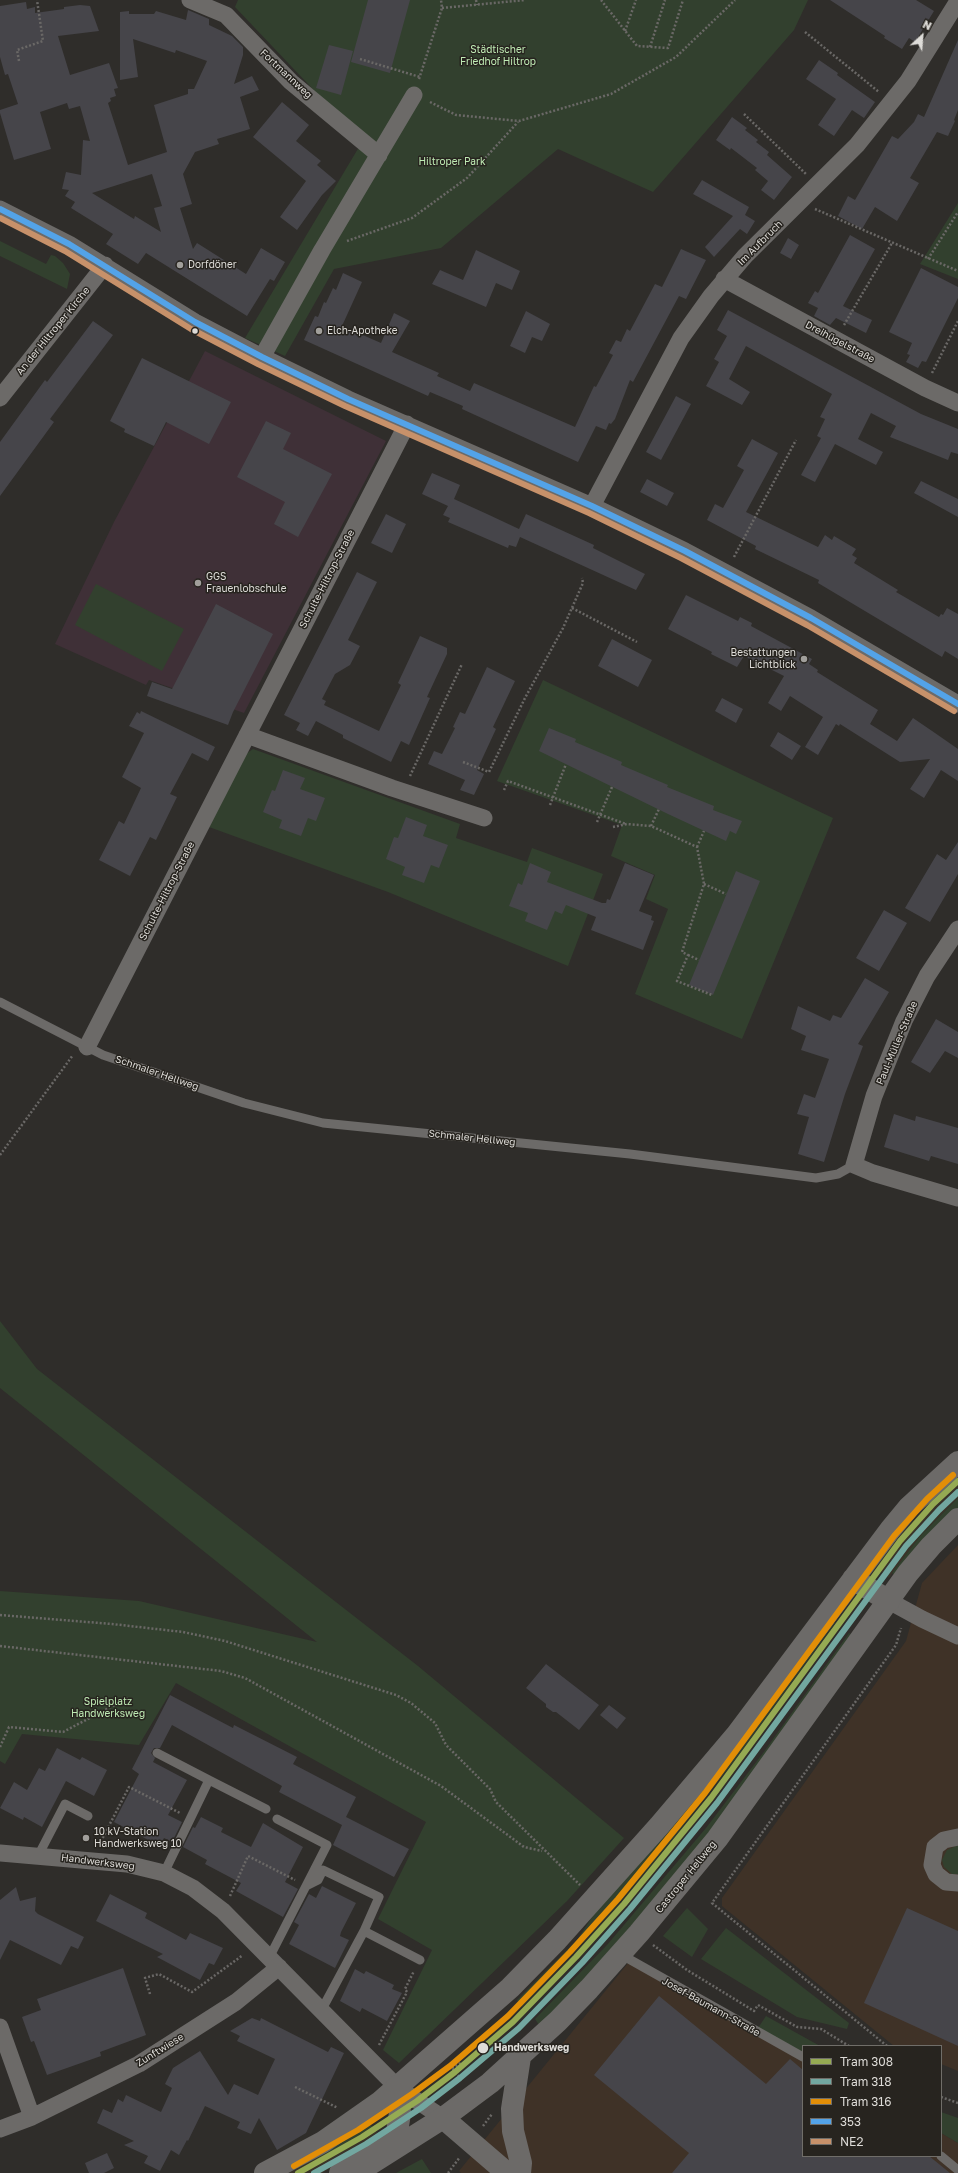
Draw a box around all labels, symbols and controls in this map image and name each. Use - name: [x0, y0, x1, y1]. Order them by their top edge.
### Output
- north arrow: [902, 16, 942, 56]
- text: N: [921, 17, 934, 32]
- park label: Städtischer Friedhof Hiltrop: [460, 44, 536, 68]
- street label: Fortmannweg: [258, 47, 314, 101]
- park label: Hiltroper Park: [418, 156, 486, 168]
- street label: Im Aufbruch: [735, 218, 785, 268]
- place label: Dorfdöner: [188, 259, 237, 271]
- marker: Dorfdöner: [175, 260, 185, 270]
- street label: An der Hiltroper Kirche: [14, 285, 92, 377]
- street label: Dreihügelstraße: [803, 319, 877, 365]
- place label: Elch-Apotheke: [327, 325, 398, 337]
- unlabelled marker: [190, 326, 200, 336]
- marker: Elch-Apotheke: [314, 326, 324, 336]
- street label: Schulte-Hiltrop-Straße: [297, 528, 357, 630]
- place label: GGS Frauenlobschule: [206, 571, 286, 594]
- marker: GGS Frauenlobschule: [193, 578, 203, 588]
- place label: Bestattungen Lichtblick: [730, 647, 796, 670]
- marker: Bestattungen Lichtblick: [799, 654, 809, 664]
- street label: Schulte-Hiltrop-Straße: [137, 840, 197, 942]
- street label: Paul-Müller-Straße: [874, 999, 920, 1087]
- street label: Schmaler Hellweg: [114, 1053, 200, 1093]
- street label: Schmaler Hellweg: [428, 1127, 516, 1149]
- park label: Spielplatz Handwerksweg: [71, 1696, 145, 1720]
- place label: 10 kV-Station Handwerksweg 10: [94, 1826, 182, 1850]
- marker: 10 kV-Station Handwerksweg 10: [81, 1833, 91, 1843]
- street label: Castroper Hellweg: [653, 1838, 719, 1916]
- street label: Handwerksweg: [60, 1852, 136, 1872]
- street label: Josef-Baumann-Straße: [660, 1975, 762, 2039]
- street label: Zunftwiese: [134, 2031, 186, 2069]
- marker: Handwerksweg: [476, 2041, 490, 2055]
- place label: Handwerksweg: [494, 2042, 569, 2054]
- legend: [802, 2045, 942, 2157]
- text: Tram 308: [840, 2054, 893, 2069]
- text: Tram 318: [840, 2074, 891, 2089]
- text: Tram 316: [840, 2094, 891, 2109]
- text: 353: [840, 2114, 861, 2129]
- text: NE2: [840, 2134, 863, 2149]

